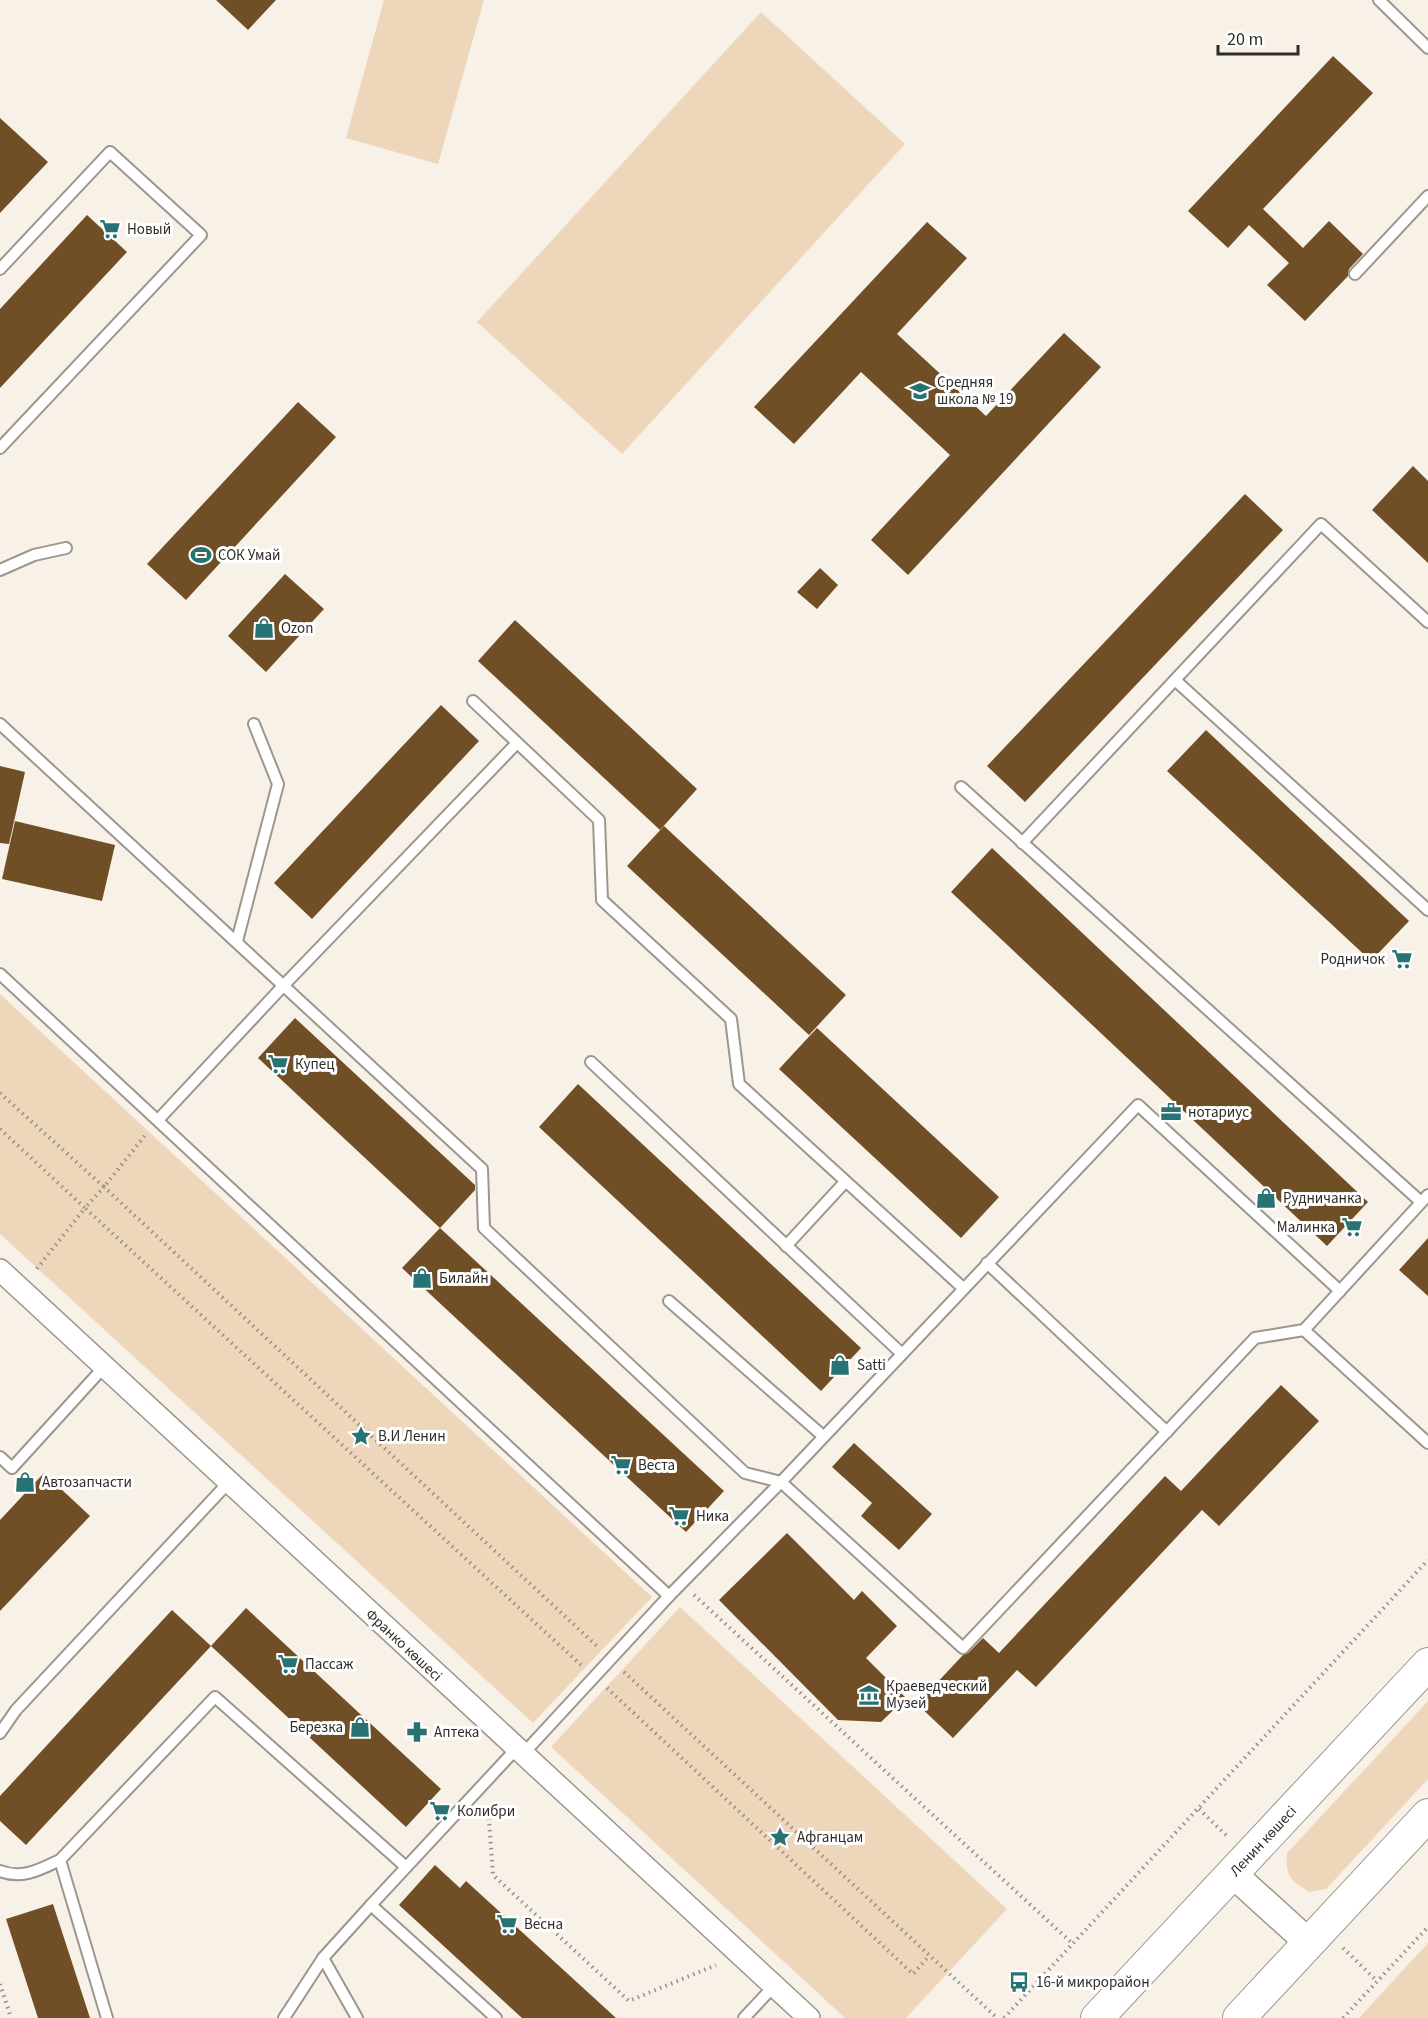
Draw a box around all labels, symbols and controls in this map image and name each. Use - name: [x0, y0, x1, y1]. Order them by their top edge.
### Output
- scale bar: [1218, 18, 1298, 56]
- text: 20 m: [1227, 27, 1263, 52]
- supermarket icon: Новый: [98, 217, 122, 241]
- place label: Новый: [127, 219, 171, 240]
- place label: Средняя школа № 19: [937, 372, 1013, 410]
- school or university icon: Средняя школа № 19: [908, 379, 932, 403]
- sports icon: СОК Умай: [189, 543, 213, 567]
- place label: СОК Умай: [218, 545, 281, 566]
- shop icon: Ozon: [252, 616, 276, 640]
- place label: Ozon: [281, 618, 313, 639]
- supermarket icon: Родничок: [1390, 947, 1414, 971]
- place label: Родничок: [1321, 949, 1386, 970]
- supermarket icon: Купец: [266, 1052, 290, 1076]
- place label: Купец: [295, 1054, 335, 1075]
- office icon: нотариус: [1159, 1100, 1183, 1124]
- place label: нотариус: [1188, 1102, 1249, 1123]
- shop icon: Рудничанка: [1254, 1186, 1278, 1210]
- place label: Рудничанка: [1283, 1188, 1362, 1209]
- supermarket icon: Малинка: [1340, 1215, 1364, 1239]
- place label: Малинка: [1277, 1217, 1335, 1238]
- shop icon: Билайн: [410, 1266, 434, 1290]
- place label: Билайн: [439, 1268, 489, 1289]
- shop icon: Satti: [828, 1353, 852, 1377]
- place label: Satti: [857, 1355, 886, 1376]
- place icon: В.И Ленин: [349, 1424, 373, 1448]
- place label: В.И Ленин: [378, 1426, 446, 1447]
- supermarket icon: Веста: [609, 1453, 633, 1477]
- place label: Веста: [638, 1455, 675, 1476]
- shop icon: Автозапчасти: [13, 1470, 37, 1494]
- place label: Автозапчасти: [42, 1472, 132, 1493]
- supermarket icon: Ника: [667, 1504, 691, 1528]
- place label: Ника: [696, 1506, 729, 1527]
- street label: Франко көшесі: [361, 1604, 447, 1686]
- supermarket icon: Пассаж: [276, 1652, 300, 1676]
- place label: Пассаж: [305, 1654, 354, 1675]
- place label: Краеведческий Музей: [886, 1676, 987, 1714]
- museum icon: Краеведческий Музей: [857, 1683, 881, 1707]
- shop icon: Березка: [348, 1715, 372, 1739]
- place label: Березка: [289, 1717, 343, 1738]
- pharmacy icon: Аптека: [405, 1720, 429, 1744]
- place label: Аптека: [434, 1722, 479, 1743]
- supermarket icon: Колибри: [428, 1799, 452, 1823]
- place label: Колибри: [457, 1801, 515, 1822]
- street label: Ленин көшесі: [1225, 1801, 1302, 1881]
- place icon: Афганцам: [768, 1825, 792, 1849]
- place label: Афганцам: [797, 1827, 863, 1848]
- supermarket icon: Весна: [495, 1912, 519, 1936]
- place label: Весна: [524, 1914, 563, 1935]
- bus stop icon: 16-й микрорайон: [1007, 1970, 1031, 1994]
- place label: 16-й микрорайон: [1036, 1972, 1150, 1993]

